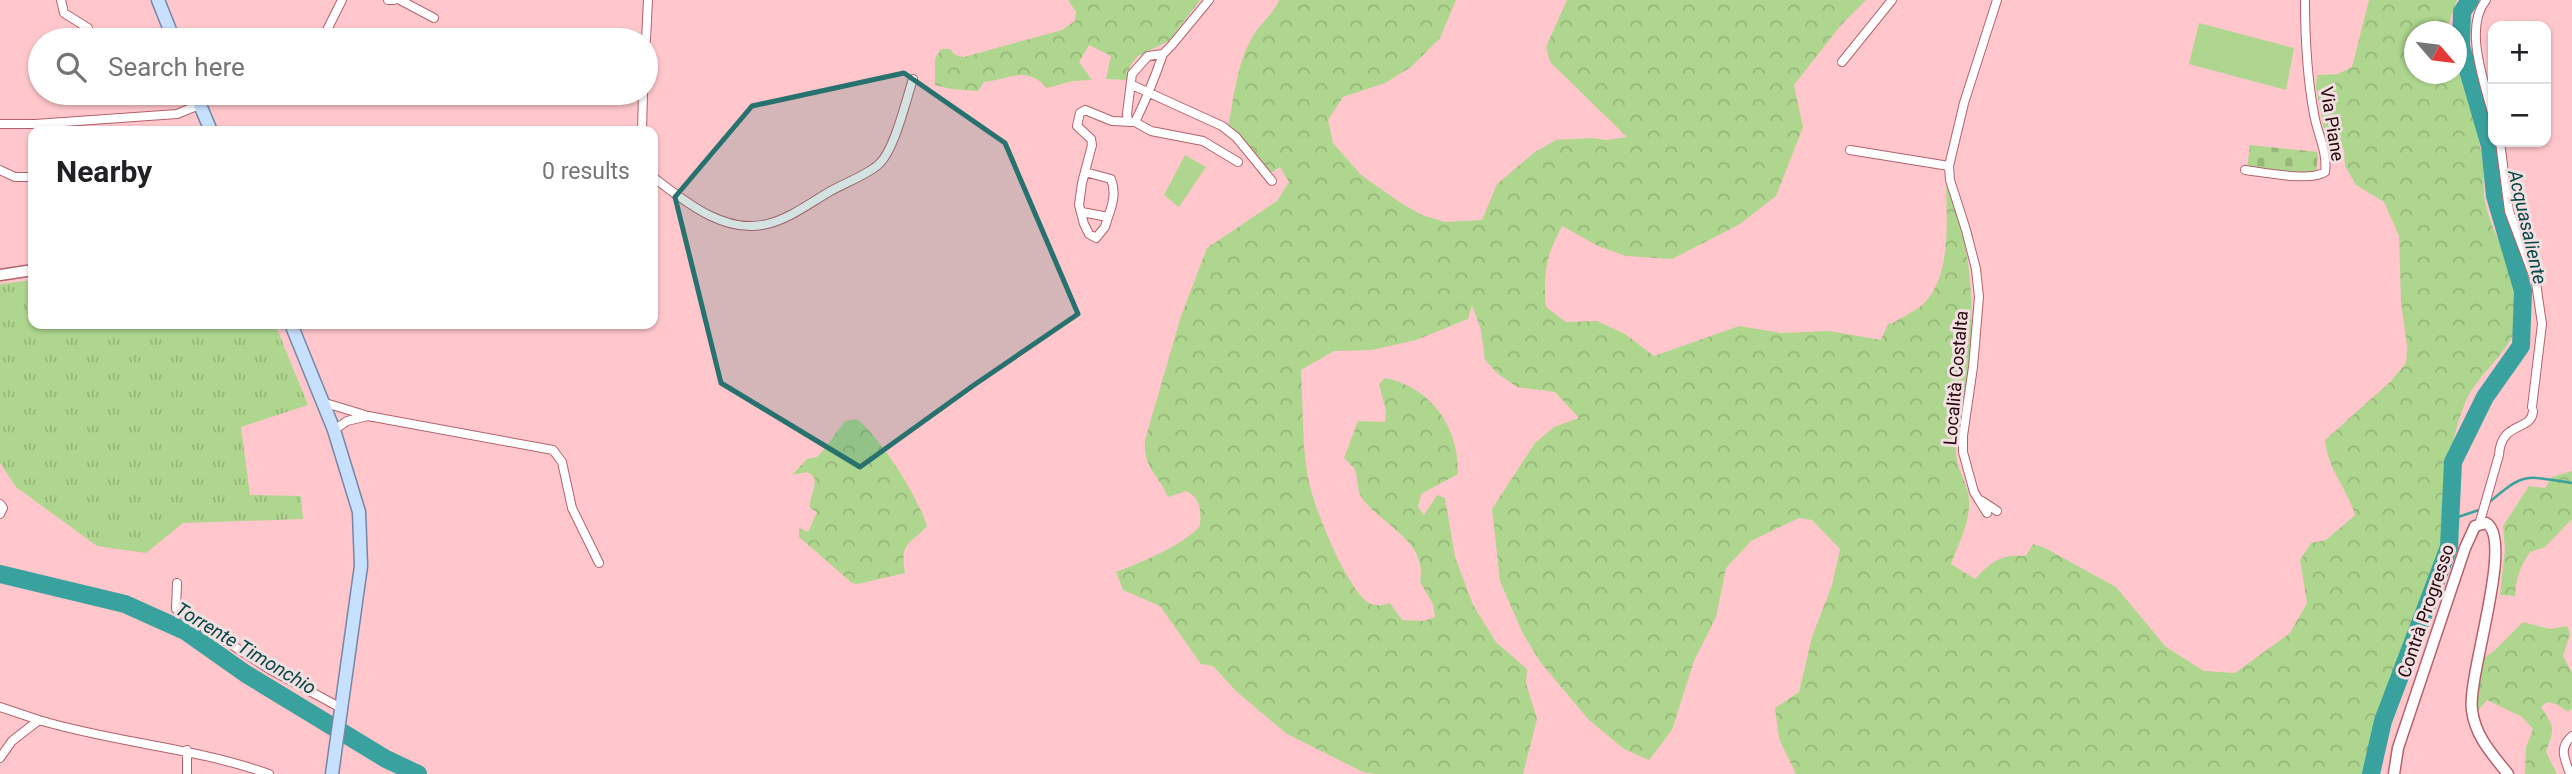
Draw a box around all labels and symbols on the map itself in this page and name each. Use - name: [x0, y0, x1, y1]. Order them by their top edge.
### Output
- north arrow: [2404, 21, 2467, 84]
- street label: Via Piane: [2316, 85, 2349, 163]
- water label: Acquasaliente: [2503, 167, 2552, 287]
- street label: Località Costalta: [1939, 310, 1972, 446]
- street label: Contrà Progresso: [2393, 541, 2458, 680]
- water label: Torrente Timonchio: [171, 597, 320, 700]

